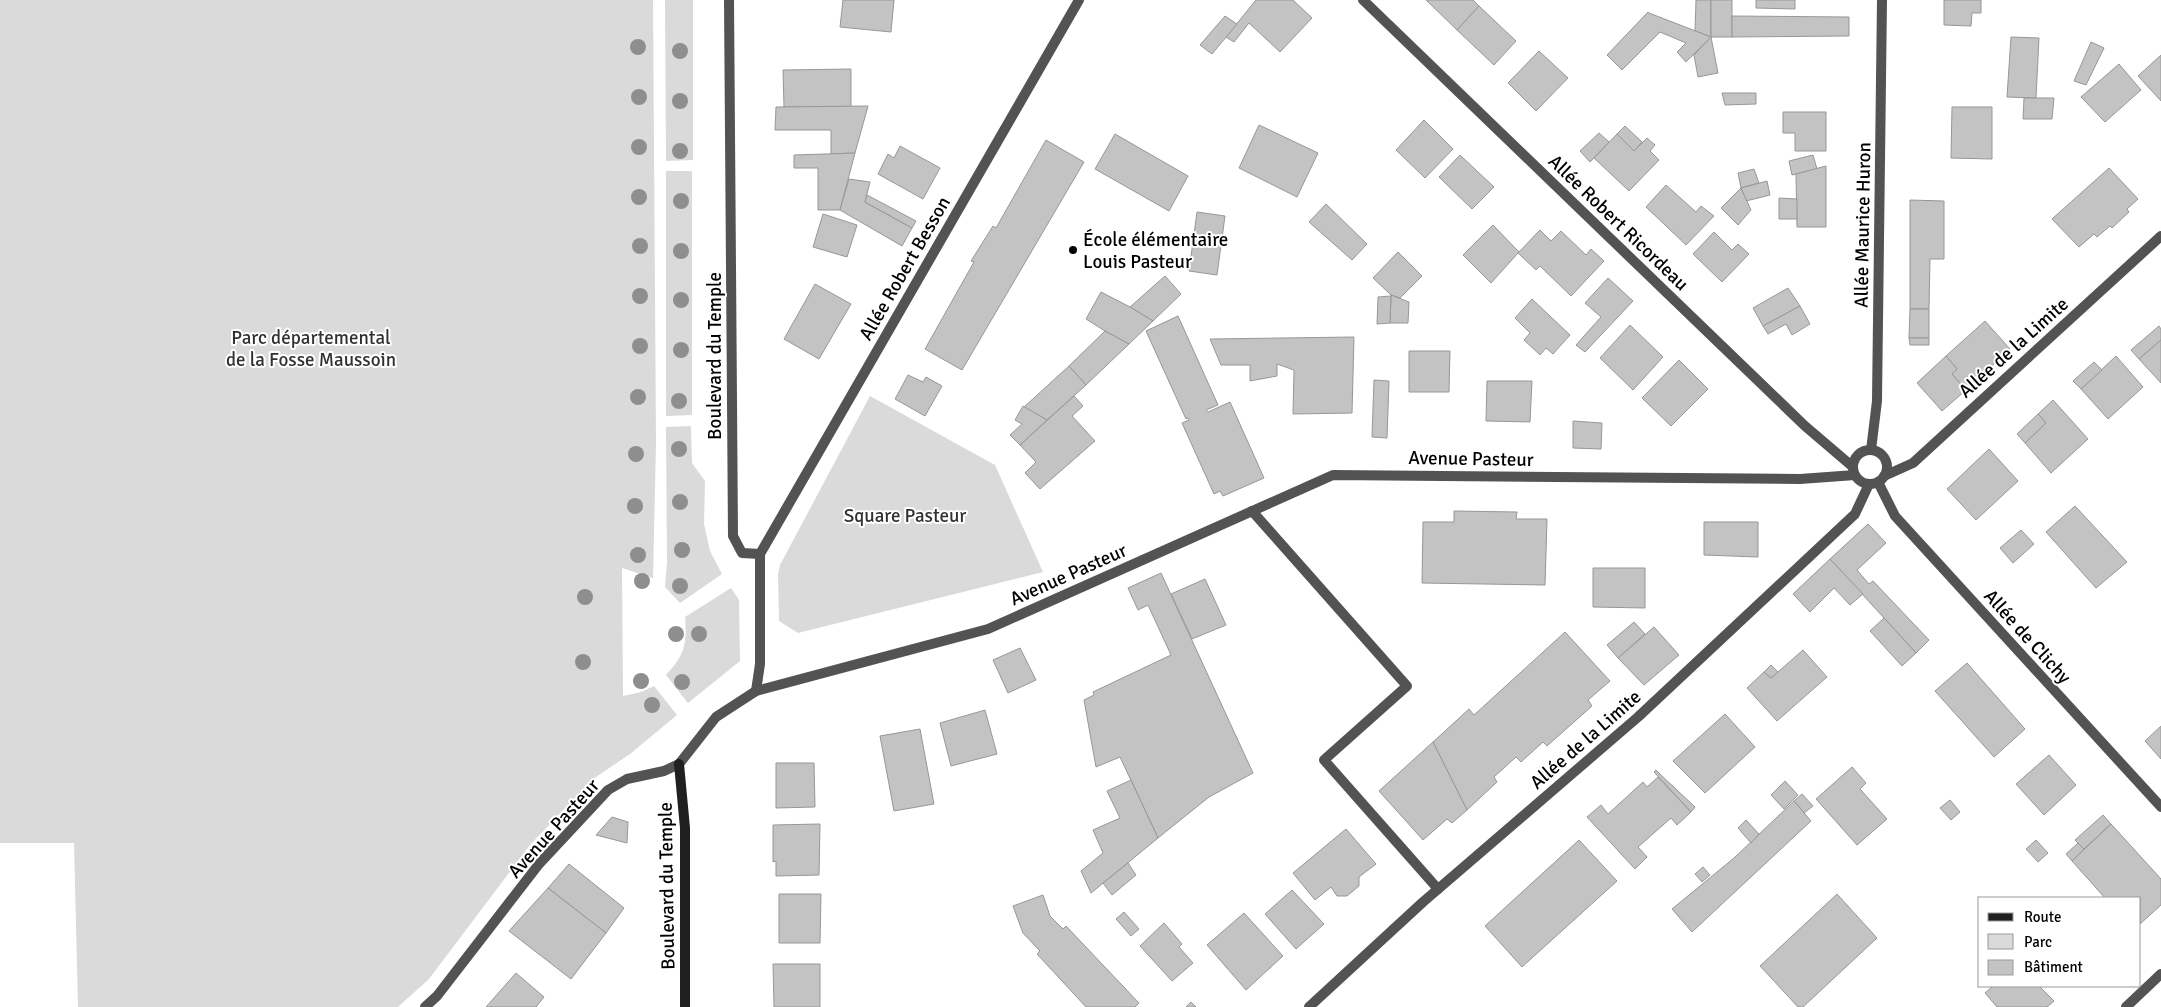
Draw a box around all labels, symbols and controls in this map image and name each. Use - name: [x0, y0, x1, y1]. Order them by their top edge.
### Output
- street label: Allée Maurice Huron: [1850, 142, 1876, 308]
- street label: Allée Robert Ricordeau: [1543, 150, 1694, 296]
- street label: Allée Robert Besson: [854, 192, 956, 345]
- place label: École élémentaire Louis Pasteur: [1083, 228, 1228, 274]
- marker: École élémentaire Louis Pasteur: [1067, 244, 1079, 256]
- street label: Boulevard du Temple: [703, 272, 727, 440]
- street label: Allée de la Limite: [1954, 292, 2074, 403]
- park label: Parc départemental de la Fosse Maussoin: [226, 326, 396, 372]
- street label: Avenue Pasteur: [1408, 446, 1534, 472]
- park label: Square Pasteur: [844, 504, 966, 528]
- street label: Avenue Pasteur: [1006, 538, 1131, 611]
- street label: Allée de Clichy: [1978, 584, 2076, 689]
- street label: Allée de la Limite: [1525, 685, 1646, 795]
- street label: Avenue Pasteur: [503, 774, 605, 883]
- street label: Boulevard du Temple: [654, 802, 680, 970]
- legend: [1978, 897, 2141, 987]
- text: Route: [2024, 908, 2061, 926]
- text: Parc: [2024, 933, 2052, 951]
- text: Bâtiment: [2024, 958, 2083, 976]

